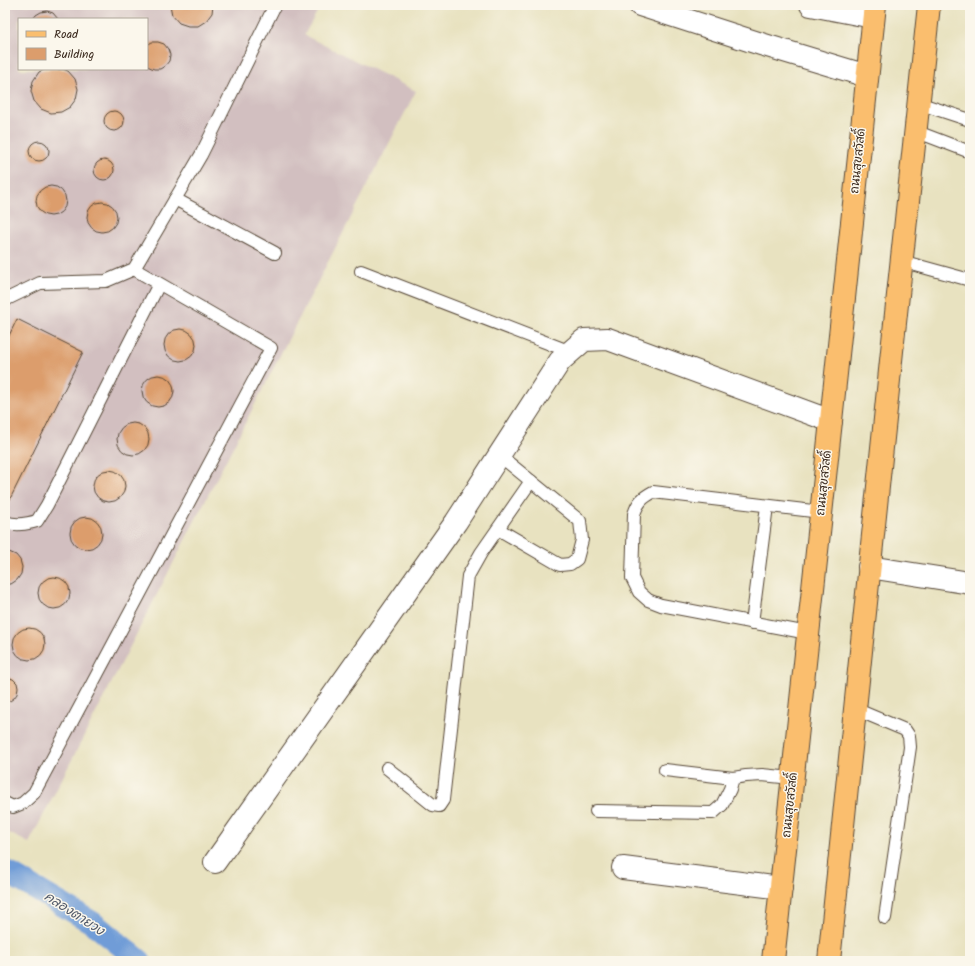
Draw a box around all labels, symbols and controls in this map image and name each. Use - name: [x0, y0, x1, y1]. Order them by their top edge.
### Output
- legend: [18, 18, 148, 70]
- text: Road: [54, 25, 79, 44]
- text: Building: [54, 45, 94, 64]
- street label: ถนนสุขสวัสดิ์: [843, 127, 871, 195]
- street label: ถนนสุขสวัสดิ์: [809, 449, 837, 517]
- street label: ถนนสุขสวัสดิ์: [775, 771, 803, 839]
- water label: คลองตายวง: [40, 887, 110, 942]

